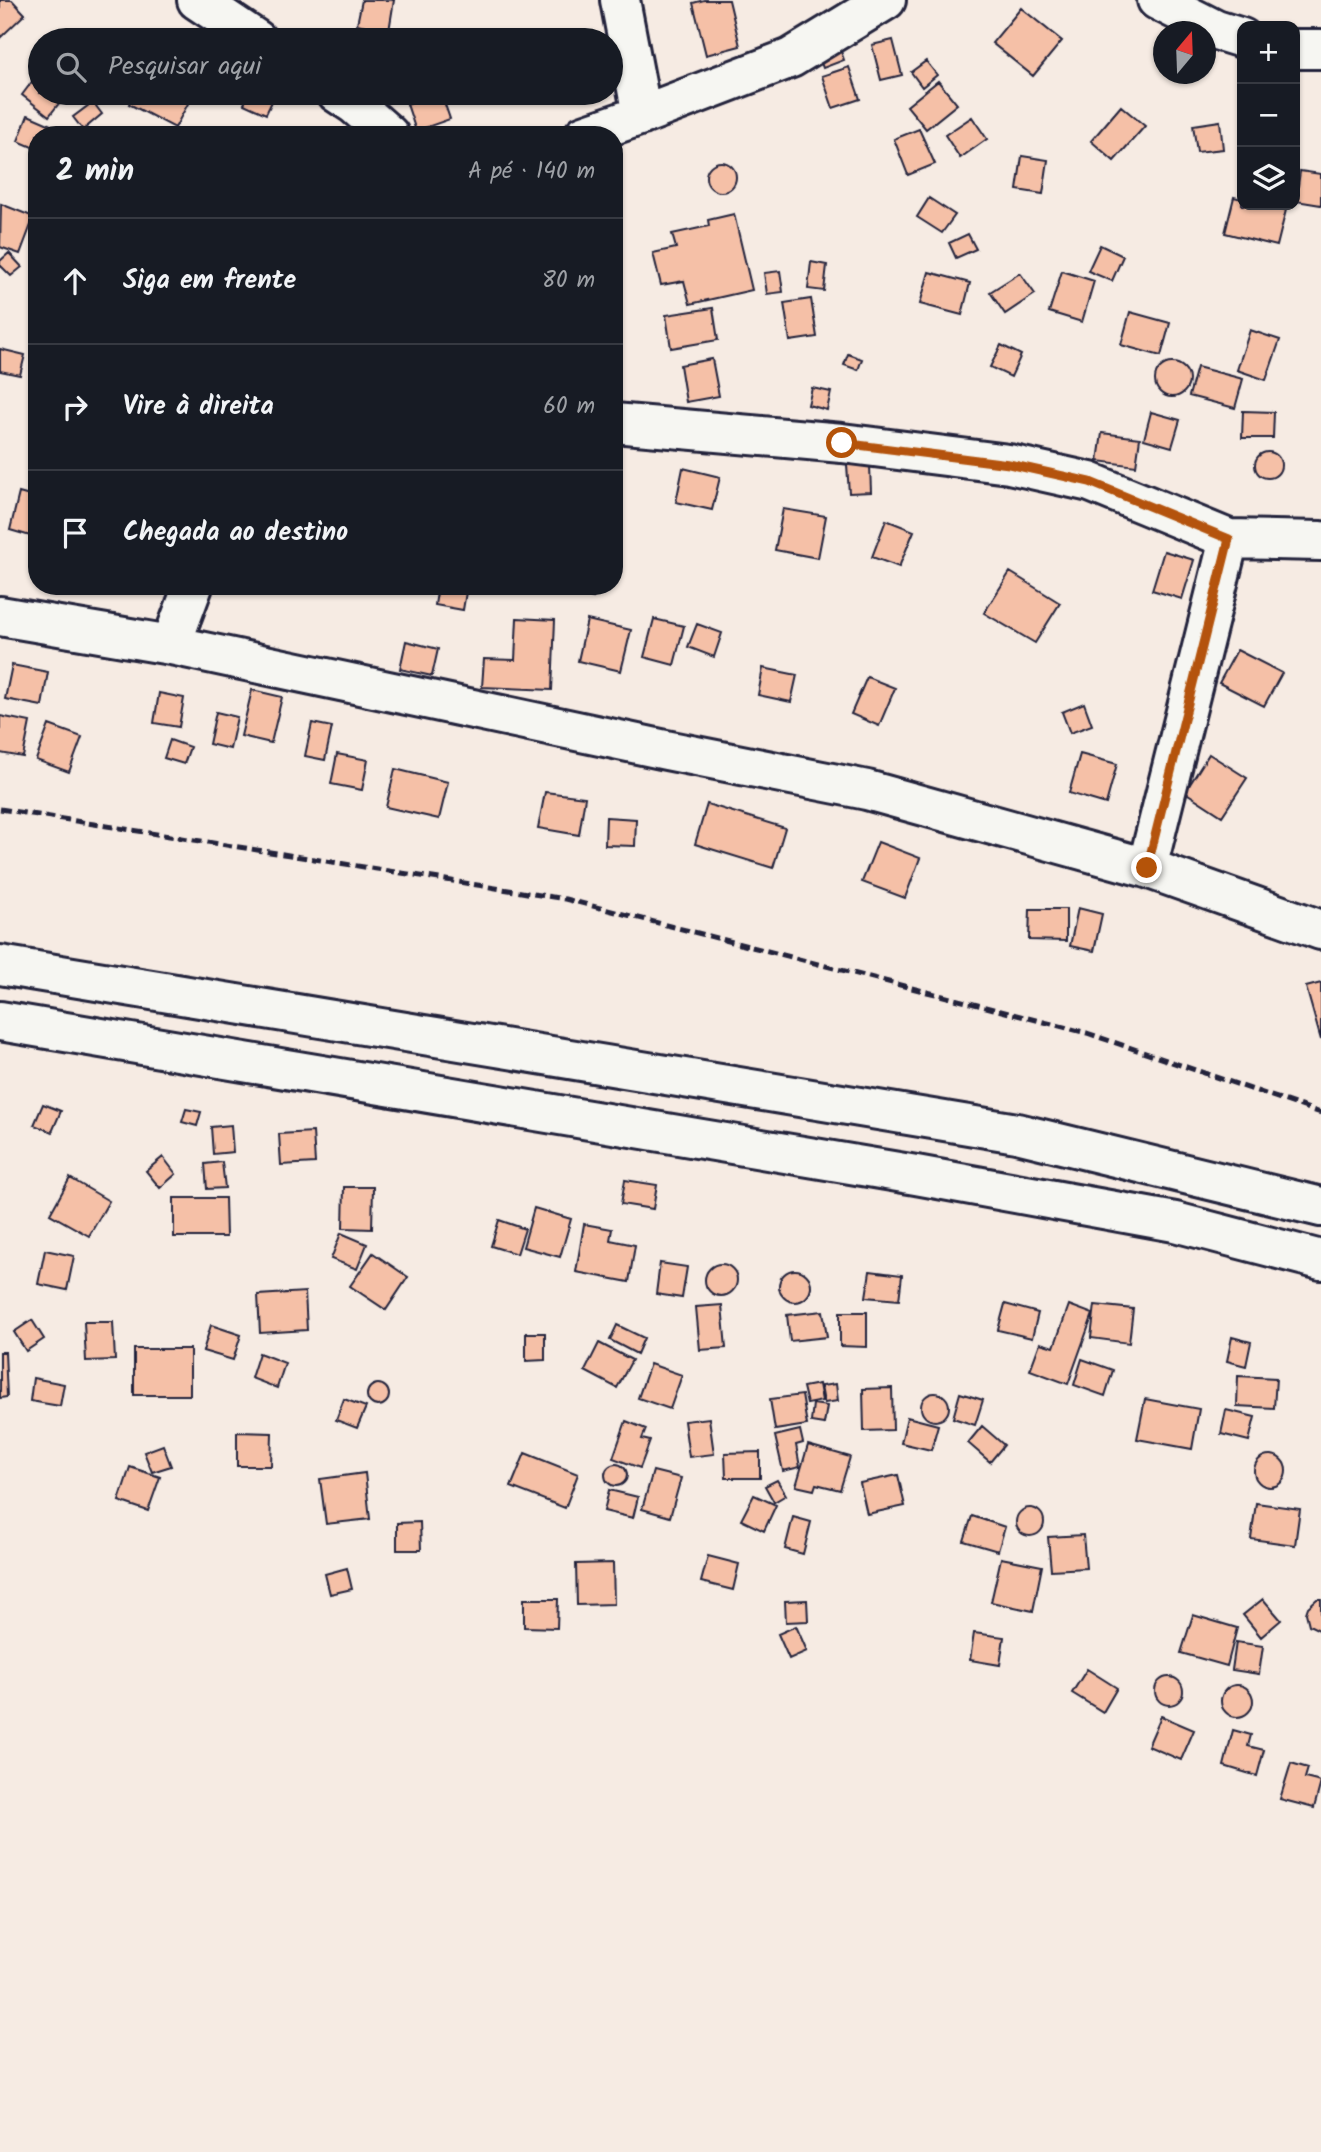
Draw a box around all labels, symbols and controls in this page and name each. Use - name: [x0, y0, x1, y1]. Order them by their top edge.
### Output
- north arrow: [1153, 21, 1216, 84]
- map controls: [1237, 21, 1300, 210]
- button: +: [1237, 21, 1300, 84]
- search box: [28, 28, 623, 105]
- text: Pesquisar aqui: [108, 46, 261, 88]
- icon: search: [52, 48, 90, 86]
- button: −: [1237, 84, 1300, 147]
- button: layers: [1237, 147, 1300, 210]
- text: 2 min: [56, 148, 134, 196]
- text: A pé · 140 m: [468, 154, 595, 190]
- text: Siga em frente: [123, 260, 296, 302]
- icon: ahead: [56, 262, 94, 300]
- text: 80 m: [542, 263, 595, 299]
- text: Vire à direita: [123, 386, 274, 428]
- icon: right: [56, 388, 94, 426]
- text: 60 m: [543, 389, 595, 425]
- route start: [826, 427, 857, 458]
- text: Chegada ao destino: [123, 512, 348, 554]
- icon: arrive: [56, 514, 94, 552]
- route end: [1131, 852, 1162, 883]

